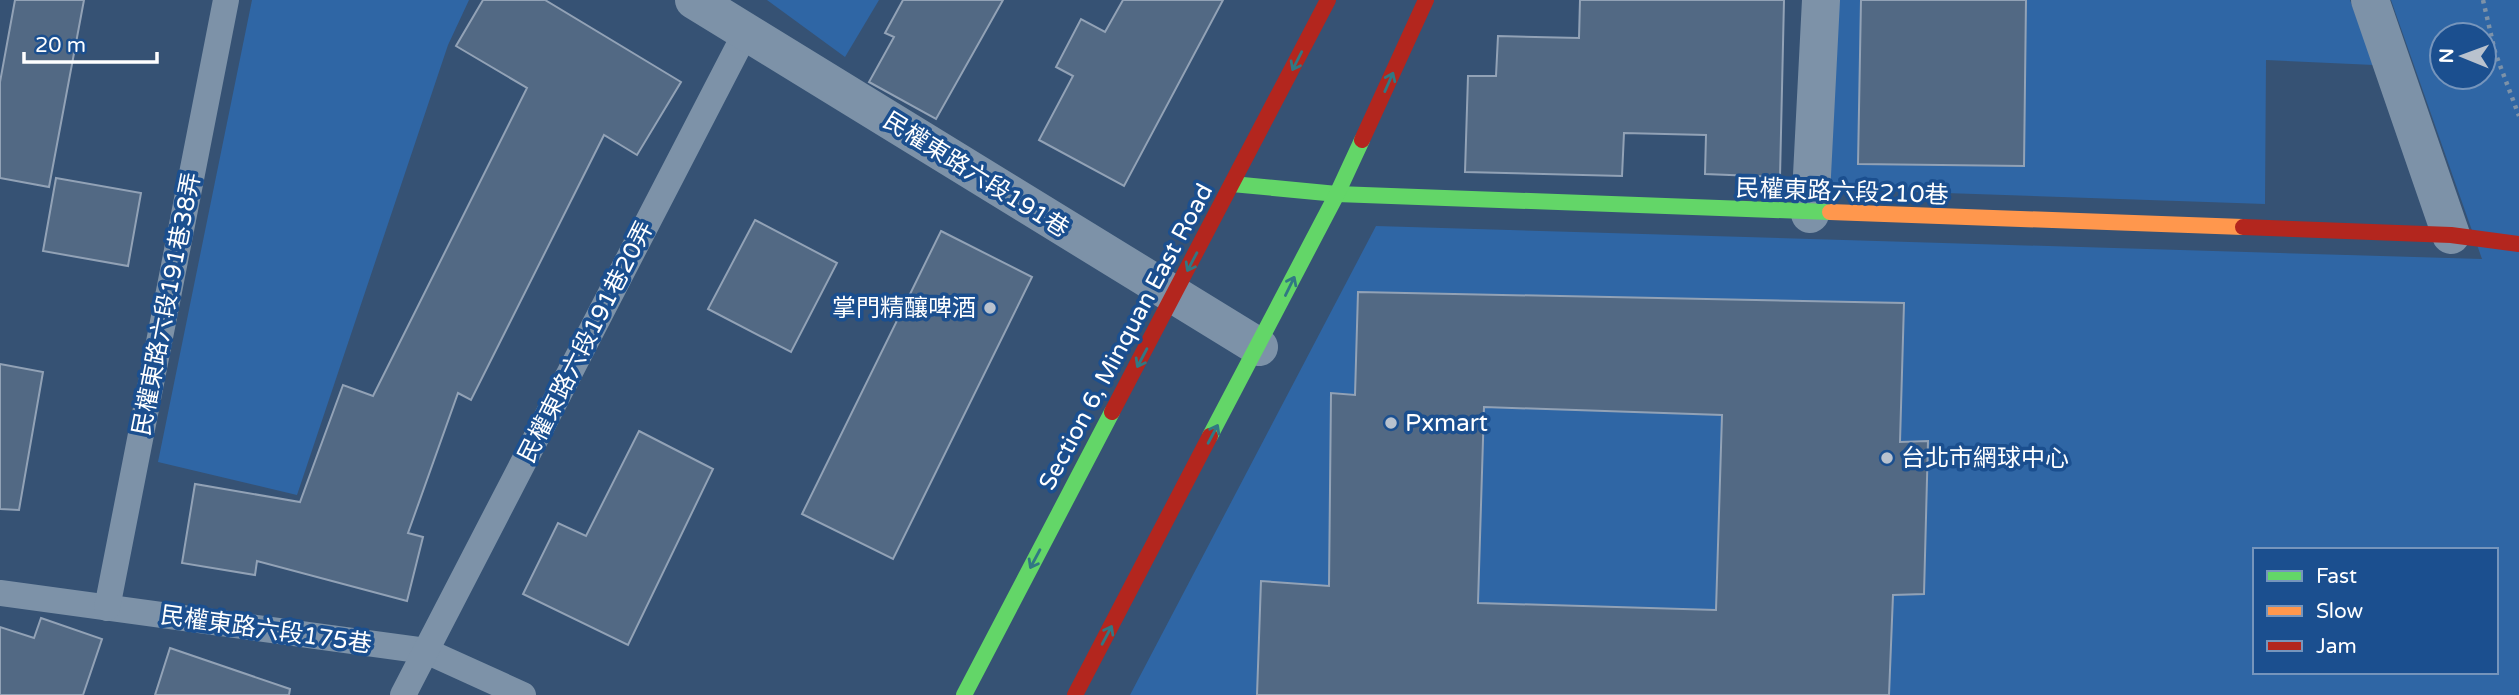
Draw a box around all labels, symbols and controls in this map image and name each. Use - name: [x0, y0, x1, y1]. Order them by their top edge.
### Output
- scale bar: [24, 21, 158, 65]
- north arrow: [2428, 21, 2498, 91]
- text: 20 m: [35, 33, 86, 58]
- text: N: [2436, 48, 2458, 64]
- one-way arrow: [1290, 50, 1304, 70]
- one-way arrow: [1383, 72, 1396, 93]
- street label: 民權東路六段191巷: [878, 106, 1074, 244]
- street label: 民權東路六段191巷38弄: [127, 170, 207, 438]
- street label: 民權東路六段210巷: [1735, 174, 1949, 210]
- street label: Section 6, Minquan East Road: [1033, 179, 1219, 495]
- street label: 民權東路六段191巷20弄: [512, 216, 660, 468]
- one-way arrow: [1184, 251, 1198, 272]
- one-way arrow: [1283, 276, 1297, 297]
- place label: 掌門精釀啤酒: [832, 294, 976, 323]
- marker: 掌門精釀啤酒: [982, 300, 998, 316]
- one-way arrow: [1134, 347, 1148, 368]
- place label: Pxmart: [1405, 409, 1488, 438]
- marker: Pxmart: [1383, 415, 1399, 431]
- one-way arrow: [1206, 424, 1220, 444]
- place label: 台北市網球中心: [1901, 444, 2069, 473]
- marker: 台北市網球中心: [1879, 450, 1895, 466]
- one-way arrow: [1028, 548, 1042, 569]
- legend: [2253, 548, 2498, 674]
- text: Fast: [2316, 564, 2357, 589]
- text: Slow: [2316, 599, 2364, 624]
- street label: 民權東路六段175巷: [158, 601, 374, 659]
- one-way arrow: [1100, 625, 1114, 646]
- text: Jam: [2316, 634, 2357, 659]

